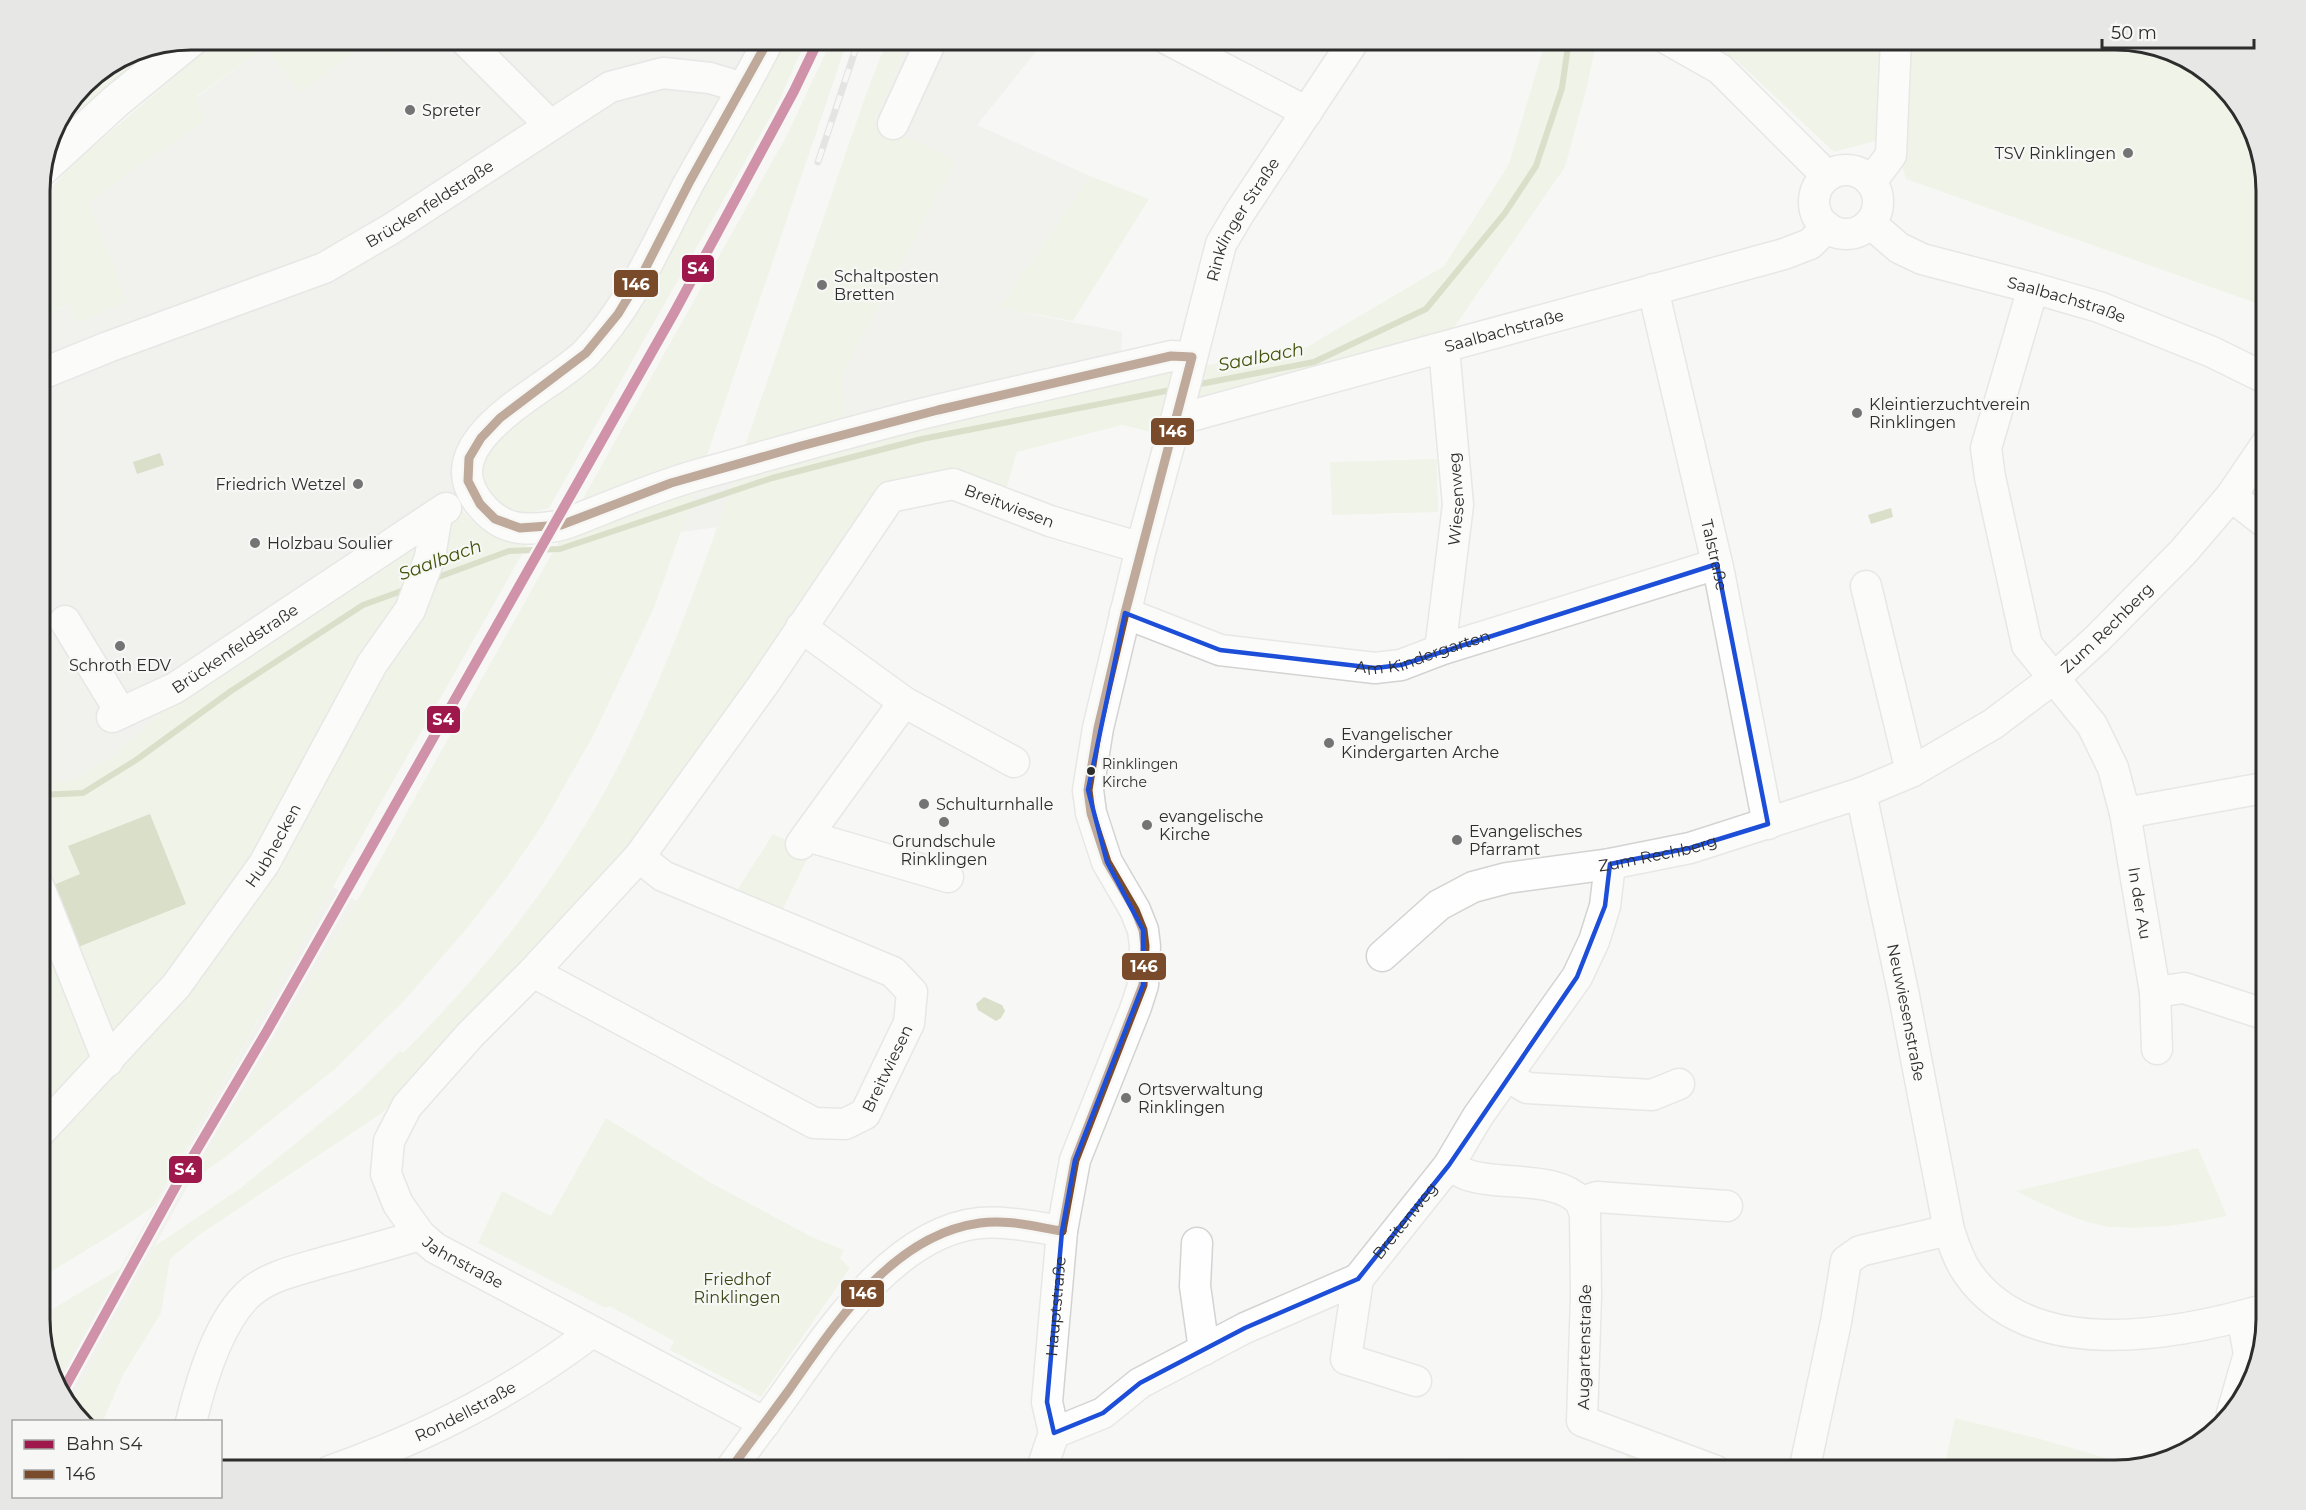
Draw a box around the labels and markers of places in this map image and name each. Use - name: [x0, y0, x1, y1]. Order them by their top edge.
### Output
- place label: Spreter: [422, 101, 481, 120]
- marker: Spreter: [403, 103, 417, 117]
- place label: TSV Rinklingen: [1995, 144, 2116, 163]
- marker: TSV Rinklingen: [2121, 146, 2135, 160]
- place label: Schaltposten Bretten: [834, 267, 939, 304]
- marker: Schaltposten Bretten: [815, 278, 829, 292]
- place label: Kleintierzuchtverein Rinklingen: [1869, 395, 2030, 432]
- marker: Kleintierzuchtverein Rinklingen: [1850, 406, 1864, 420]
- place label: Friedrich Wetzel: [215, 475, 346, 494]
- marker: Friedrich Wetzel: [351, 477, 365, 491]
- place label: Holzbau Soulier: [267, 534, 393, 553]
- marker: Holzbau Soulier: [248, 536, 262, 550]
- marker: Schroth EDV: [113, 639, 127, 653]
- place label: Schroth EDV: [69, 656, 172, 675]
- place label: Evangelischer Kindergarten Arche: [1341, 725, 1499, 762]
- marker: Evangelischer Kindergarten Arche: [1322, 736, 1336, 750]
- place label: Rinklingen Kirche: [1102, 755, 1178, 791]
- marker: Rinklingen Kirche: [1085, 765, 1097, 777]
- place label: Schulturnhalle: [936, 795, 1053, 814]
- marker: Schulturnhalle: [917, 797, 931, 811]
- place label: evangelische Kirche: [1159, 807, 1264, 844]
- marker: Grundschule Rinklingen: [937, 815, 951, 829]
- marker: evangelische Kirche: [1140, 818, 1154, 832]
- place label: Evangelisches Pfarramt: [1469, 822, 1583, 859]
- place label: Grundschule Rinklingen: [892, 832, 996, 869]
- marker: Evangelisches Pfarramt: [1450, 833, 1464, 847]
- place label: Ortsverwaltung Rinklingen: [1138, 1080, 1263, 1117]
- marker: Ortsverwaltung Rinklingen: [1119, 1091, 1133, 1105]

